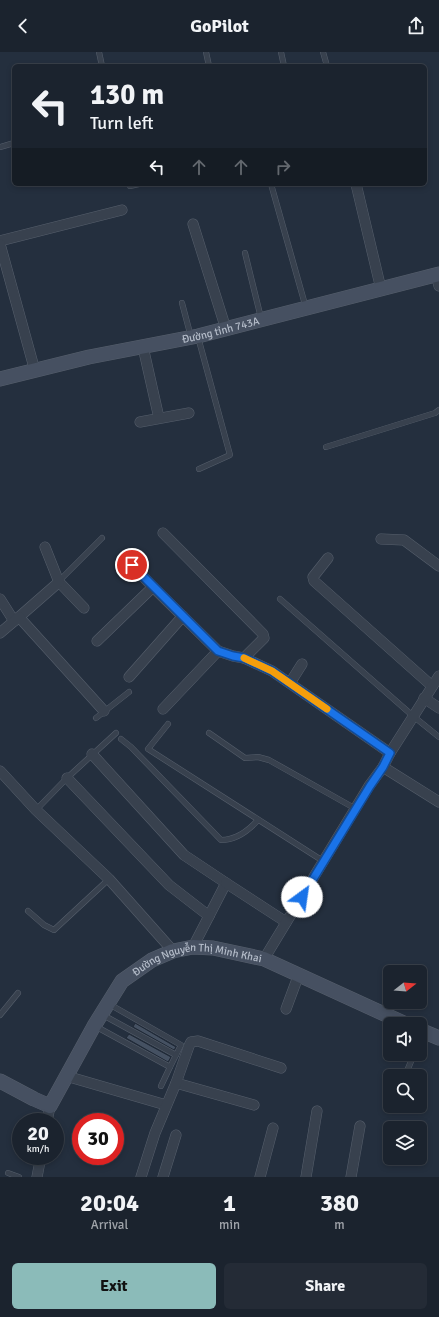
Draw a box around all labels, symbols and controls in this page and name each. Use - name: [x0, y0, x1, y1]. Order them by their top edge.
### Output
- icon: back: [12, 15, 34, 37]
- text: GoPilot: [190, 15, 249, 37]
- icon: share: [405, 15, 427, 37]
- text: 130 m: [90, 78, 164, 112]
- icon: left: [24, 80, 76, 132]
- text: Turn left: [90, 112, 153, 134]
- icon: left: [146, 156, 168, 178]
- icon: ahead: [188, 156, 210, 178]
- icon: ahead: [230, 156, 252, 178]
- icon: right: [272, 156, 294, 178]
- street label: Đường tỉnh 743A: [181, 314, 261, 345]
- pin: [115, 548, 149, 582]
- icon: arrive: [121, 554, 143, 576]
- position arrow: [281, 876, 323, 918]
- street label: Đường Nguyễn Thị Minh Khai: [130, 940, 263, 978]
- north arrow: [383, 965, 427, 1009]
- map controls: [383, 965, 427, 1165]
- button: sound: [383, 1017, 427, 1061]
- button: search: [383, 1069, 427, 1113]
- speed limit sign: 30: [72, 1113, 124, 1165]
- text: 20: [27, 1121, 49, 1146]
- button: layers: [383, 1121, 427, 1165]
- text: km/h: [27, 1143, 49, 1155]
- text: 20:04: [80, 1188, 139, 1218]
- text: 1: [223, 1188, 236, 1218]
- text: 380: [320, 1188, 359, 1218]
- text: Arrival: [91, 1217, 128, 1233]
- text: min: [219, 1217, 240, 1233]
- text: m: [334, 1217, 345, 1233]
- button: Exit: [12, 1263, 216, 1309]
- button: Share: [224, 1263, 427, 1309]

